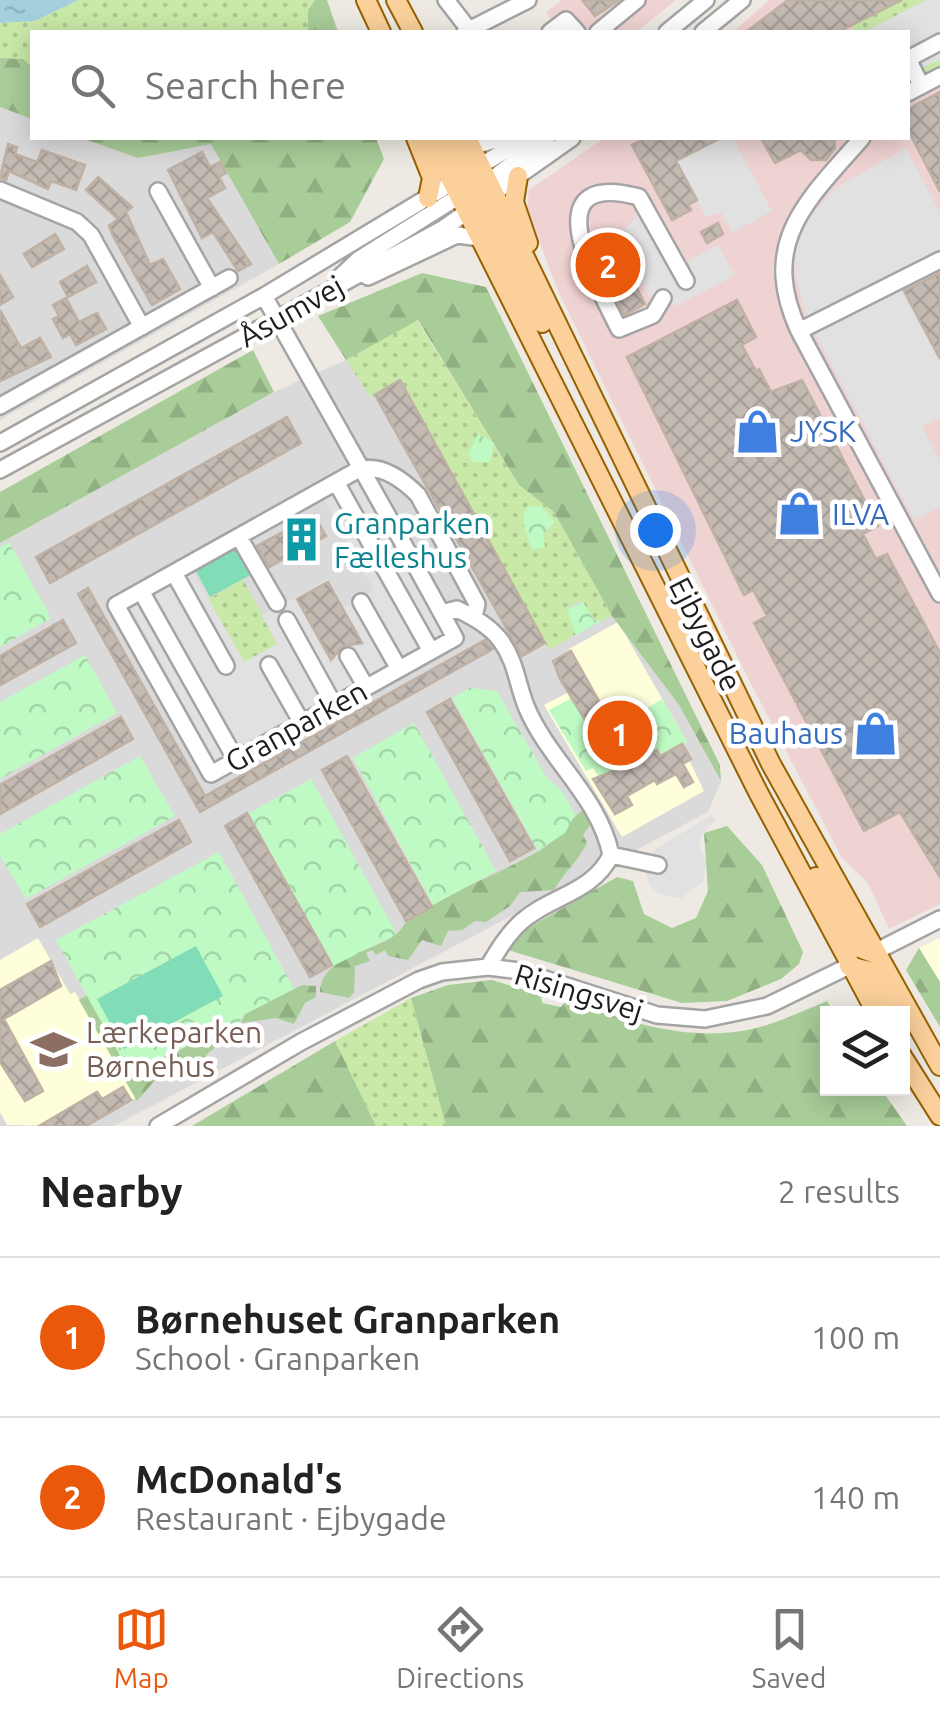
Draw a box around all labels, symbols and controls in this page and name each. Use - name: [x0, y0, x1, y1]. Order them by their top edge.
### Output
- search box: [30, 30, 910, 140]
- icon: search: [65, 58, 120, 113]
- text: Search here: [145, 64, 346, 106]
- pin: 2: [576, 228, 640, 302]
- street label: Åsumvej: [233, 268, 349, 354]
- shop icon: JYSK: [733, 407, 781, 455]
- place label: JYSK: [790, 414, 856, 448]
- shop icon: ILVA: [775, 490, 823, 538]
- place label: ILVA: [832, 497, 890, 531]
- your location: [630, 505, 681, 556]
- place label: Granparken Fælleshus: [334, 506, 490, 574]
- building icon: Granparken Fælleshus: [277, 516, 325, 564]
- street label: Ejbygade: [663, 572, 749, 696]
- street label: Granparken: [219, 673, 373, 779]
- pin: 1: [588, 696, 652, 770]
- shop icon: Bauhaus: [852, 709, 900, 757]
- place label: Bauhaus: [729, 716, 843, 750]
- street label: Risingsvej: [511, 956, 647, 1028]
- map controls: [820, 1006, 910, 1096]
- button: layers: [820, 1006, 910, 1096]
- place label: Lærkeparken Børnehus: [86, 1015, 262, 1083]
- school or university icon: Lærkeparken Børnehus: [29, 1025, 77, 1073]
- text: Nearby: [40, 1168, 183, 1215]
- text: 2 results: [778, 1173, 900, 1209]
- text: Børnehuset Granparken: [135, 1298, 560, 1340]
- text: 1: [63, 1319, 82, 1355]
- text: 100 m: [811, 1319, 900, 1355]
- text: School · Granparken: [135, 1340, 420, 1376]
- text: McDonald's: [135, 1458, 342, 1500]
- text: 2: [63, 1479, 82, 1515]
- text: 140 m: [811, 1479, 900, 1515]
- text: Restaurant · Ejbygade: [135, 1500, 447, 1536]
- tab: Map: [114, 1602, 169, 1693]
- tab: Directions: [396, 1602, 524, 1693]
- tab: Saved: [752, 1602, 826, 1693]

